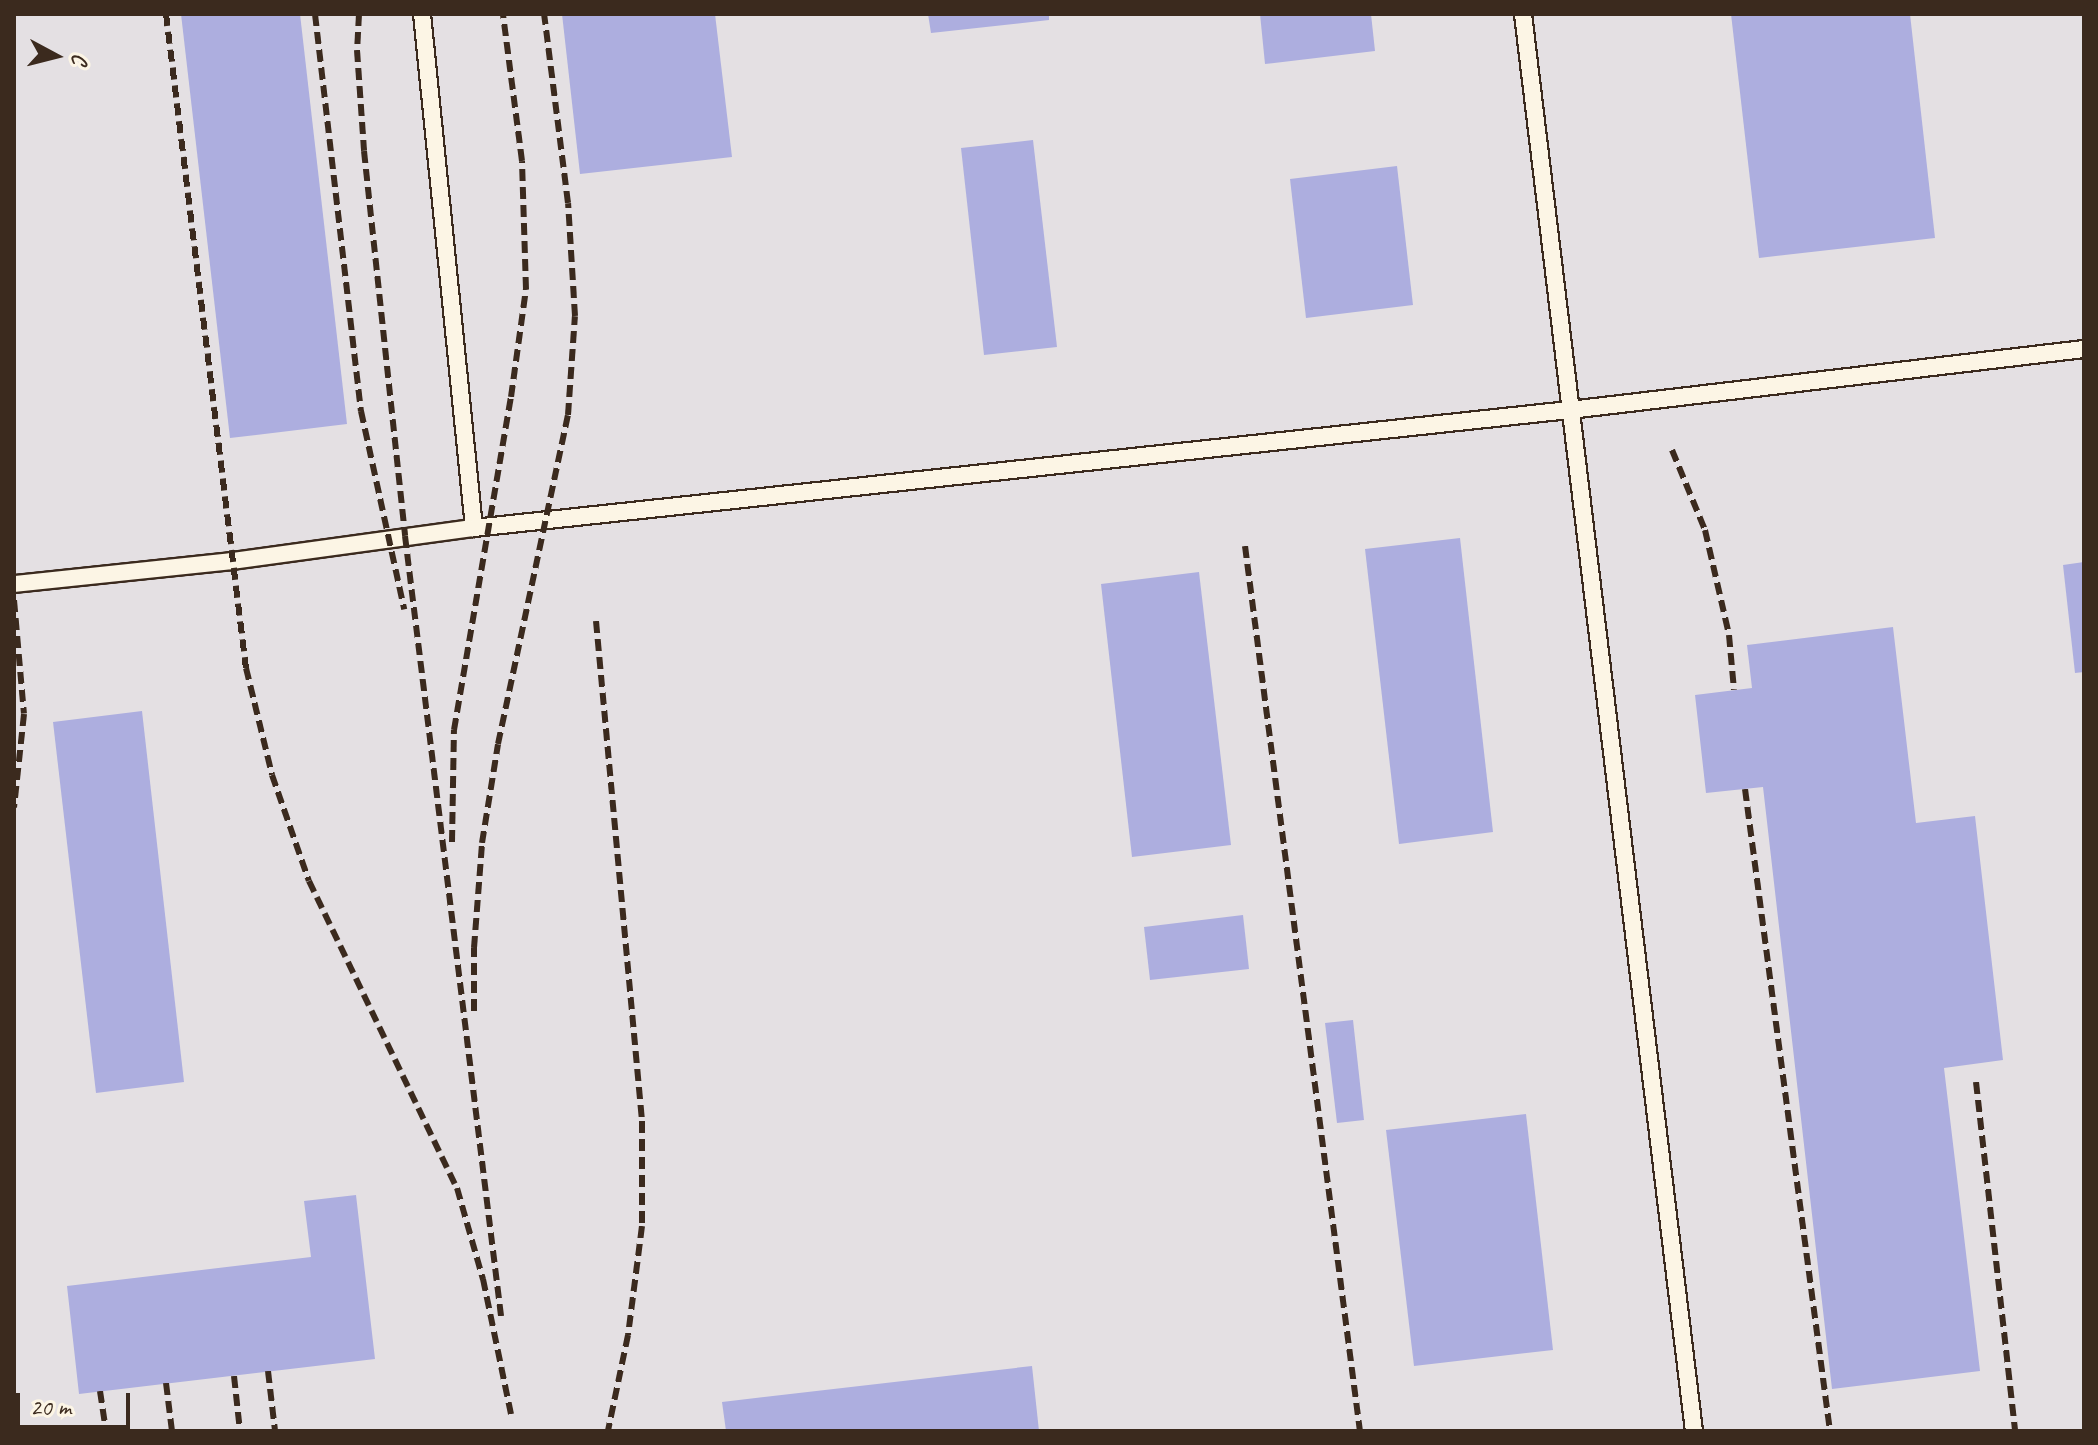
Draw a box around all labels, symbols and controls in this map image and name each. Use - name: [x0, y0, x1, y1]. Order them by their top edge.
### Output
- north arrow: [16, 16, 96, 96]
- text: С: [65, 52, 94, 66]
- scale bar: [20, 1377, 134, 1427]
- text: 20 m: [30, 1392, 71, 1422]

